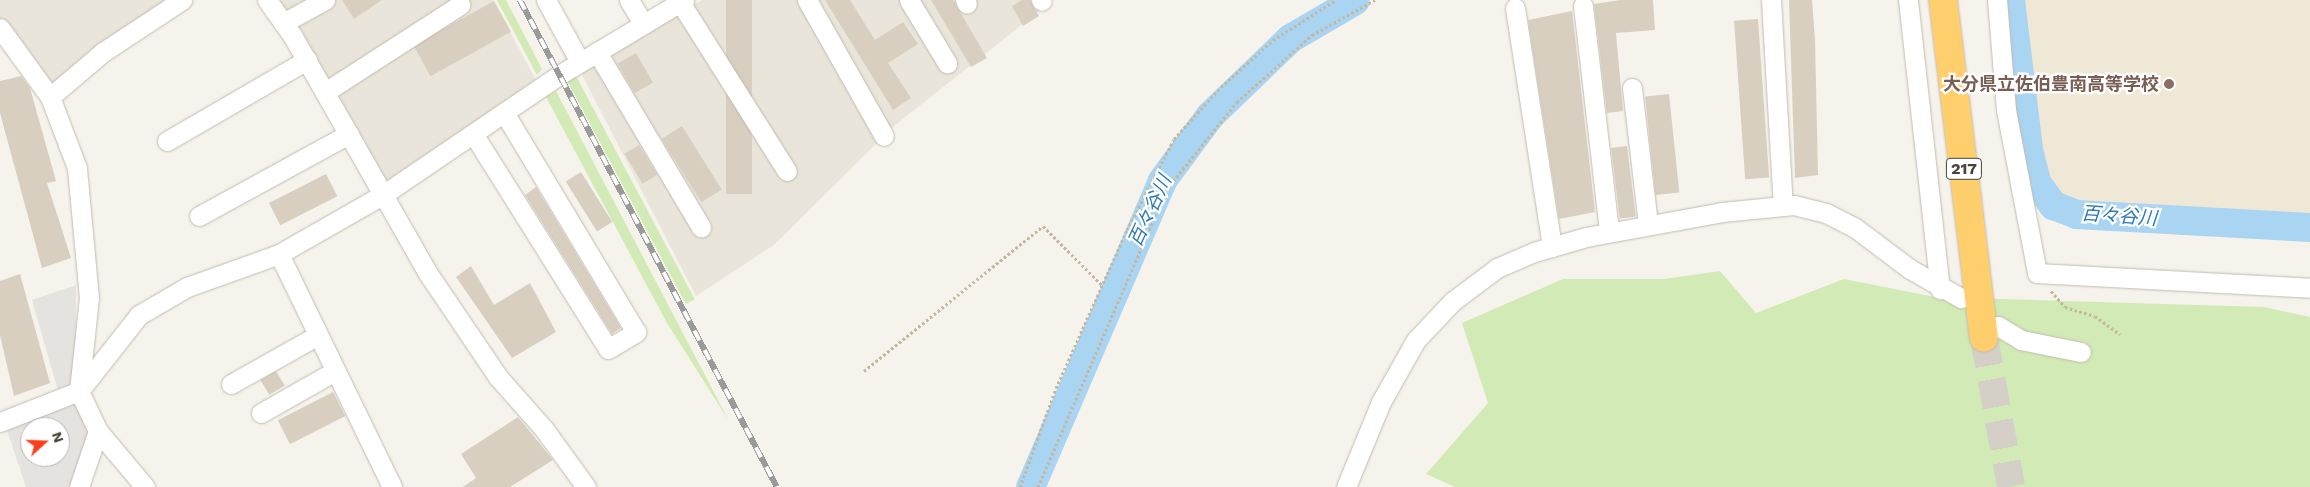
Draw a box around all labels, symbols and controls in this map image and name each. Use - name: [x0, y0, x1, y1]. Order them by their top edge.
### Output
- place label: 大分県立佐伯豊南高等学校: [1943, 73, 2159, 95]
- marker: 大分県立佐伯豊南高等学校: [2163, 78, 2175, 90]
- road number: 217: [1945, 156, 1983, 182]
- water label: 百々谷川: [1124, 172, 1176, 250]
- water label: 百々谷川: [2080, 202, 2158, 230]
- north arrow: [20, 417, 70, 467]
- text: N: [49, 430, 67, 445]

